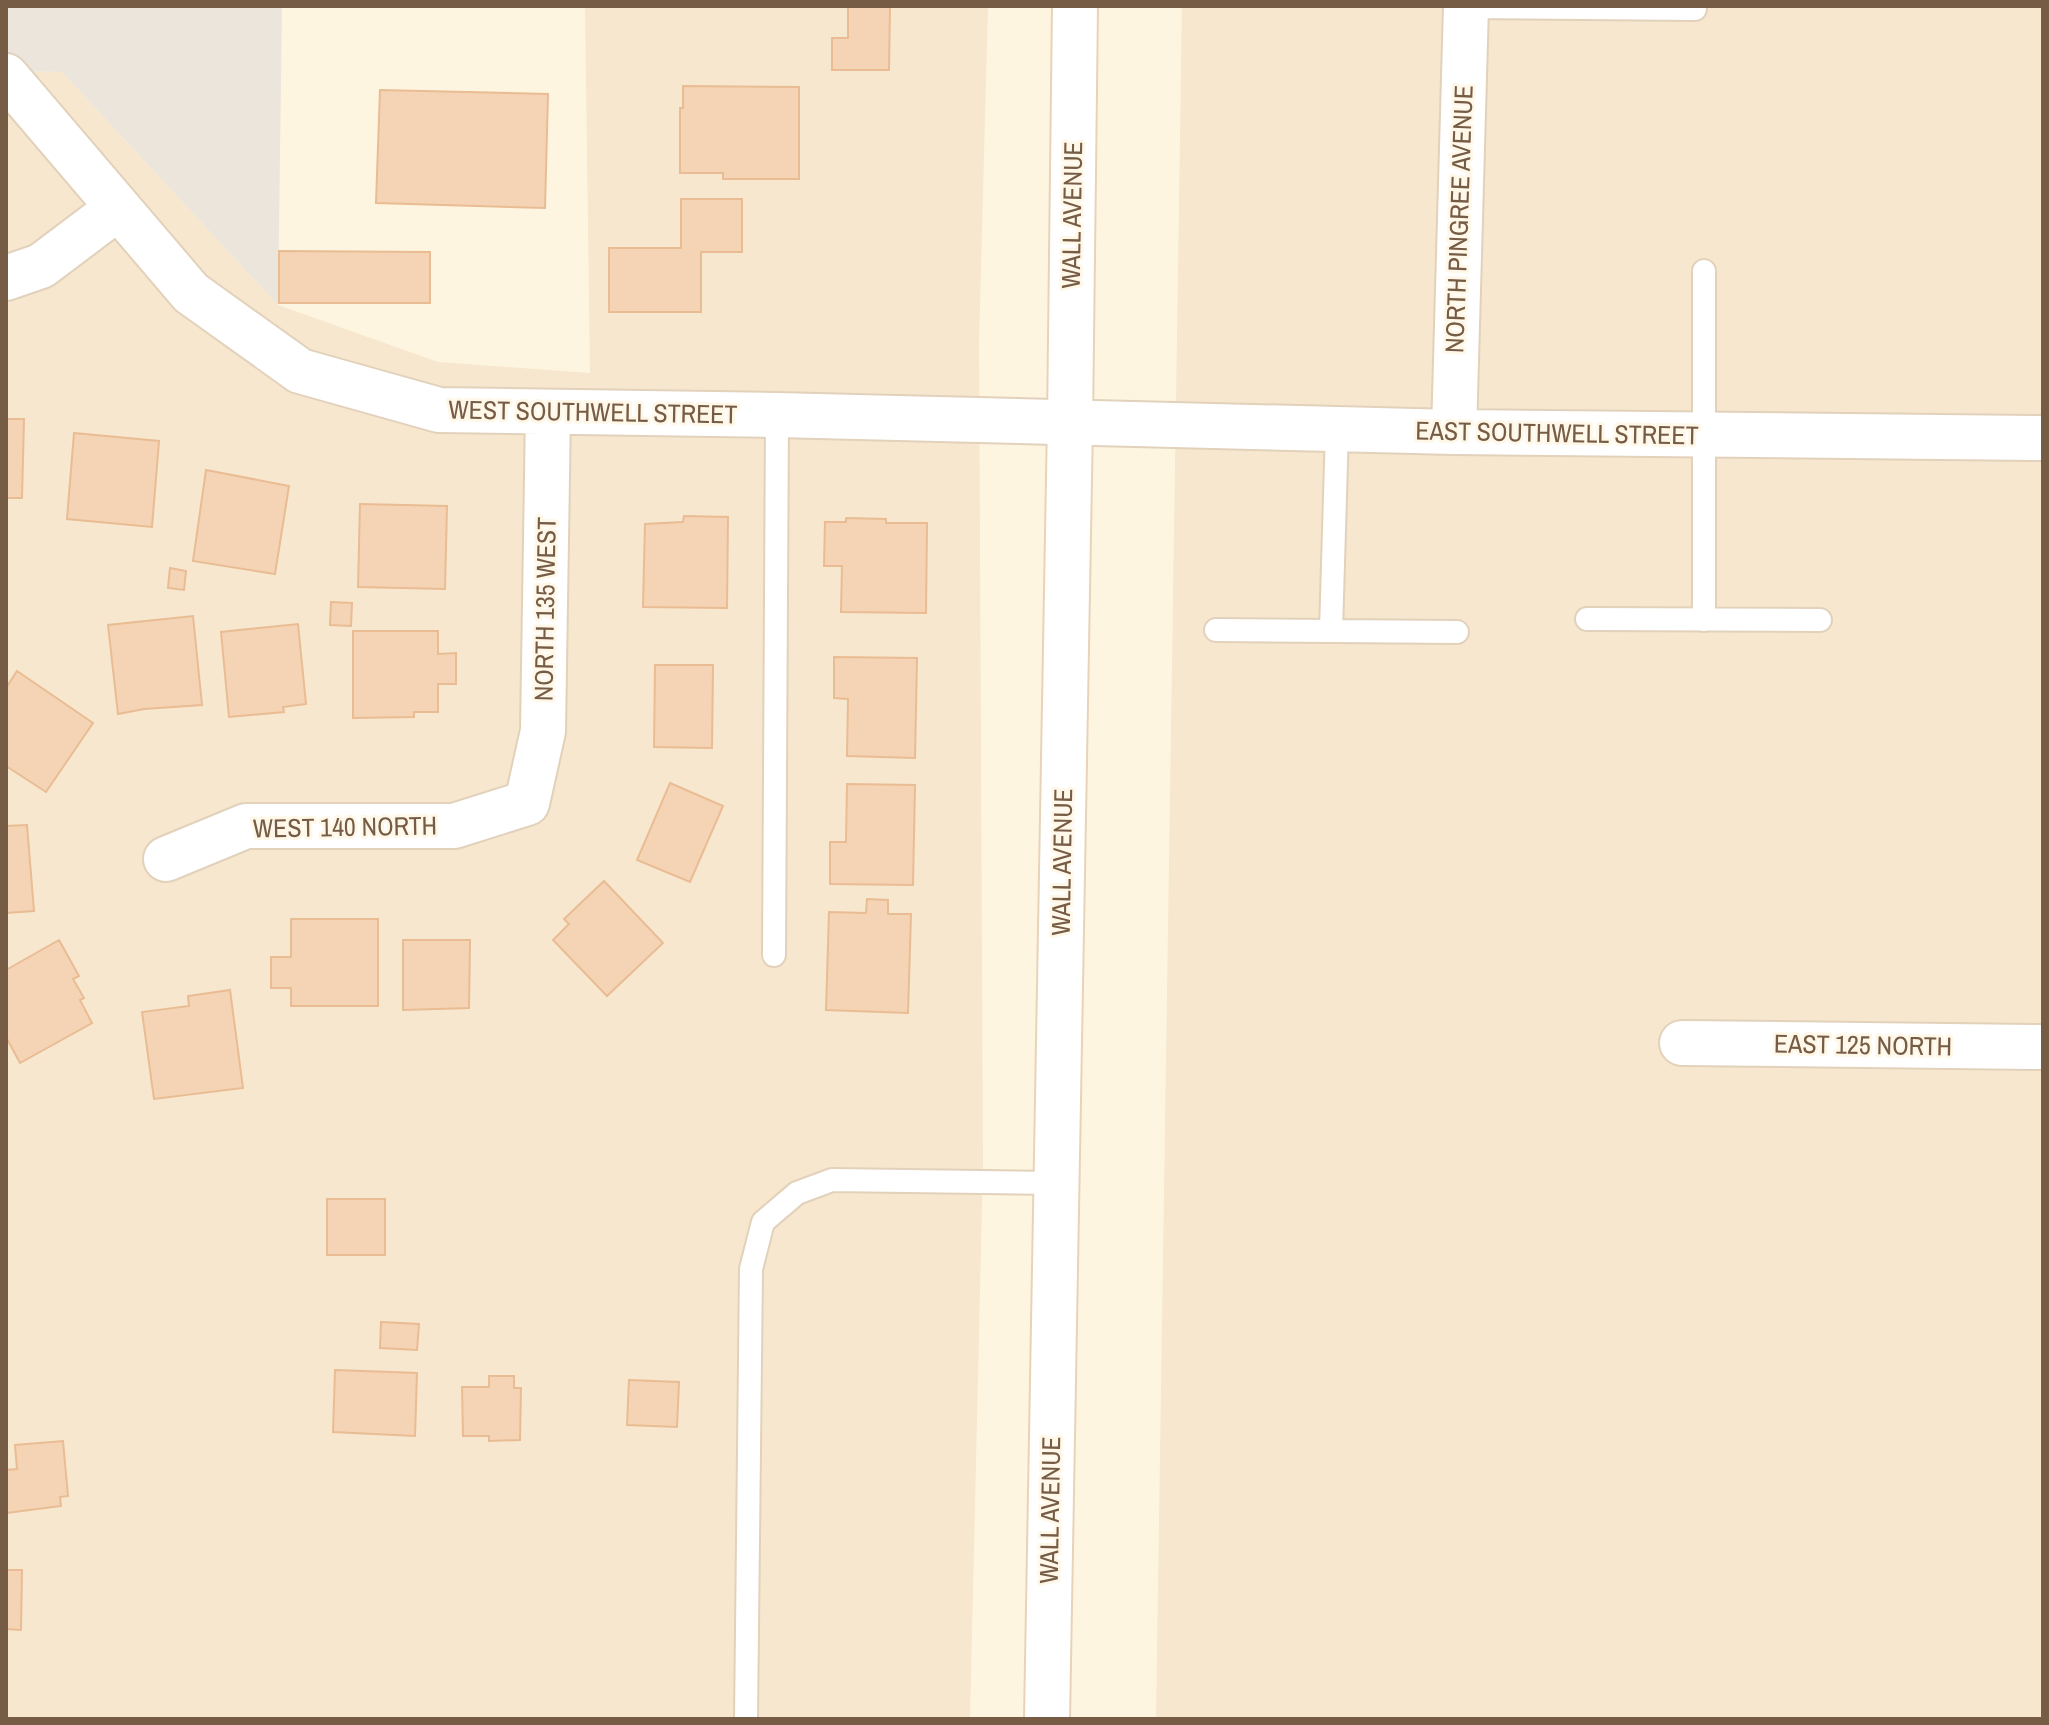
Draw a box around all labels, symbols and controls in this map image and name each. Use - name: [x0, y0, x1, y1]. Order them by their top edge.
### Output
- street label: NORTH PINGREE AVENUE: [1436, 84, 1481, 354]
- street label: WALL AVENUE: [1053, 141, 1090, 289]
- street label: WEST SOUTHWELL STREET: [448, 391, 738, 432]
- street label: EAST SOUTHWELL STREET: [1415, 413, 1699, 452]
- street label: NORTH 135 WEST: [525, 516, 564, 702]
- street label: WALL AVENUE: [1043, 788, 1080, 936]
- street label: WEST 140 NORTH: [253, 807, 437, 846]
- street label: EAST 125 NORTH: [1774, 1025, 1952, 1064]
- street label: WALL AVENUE: [1031, 1436, 1068, 1584]

